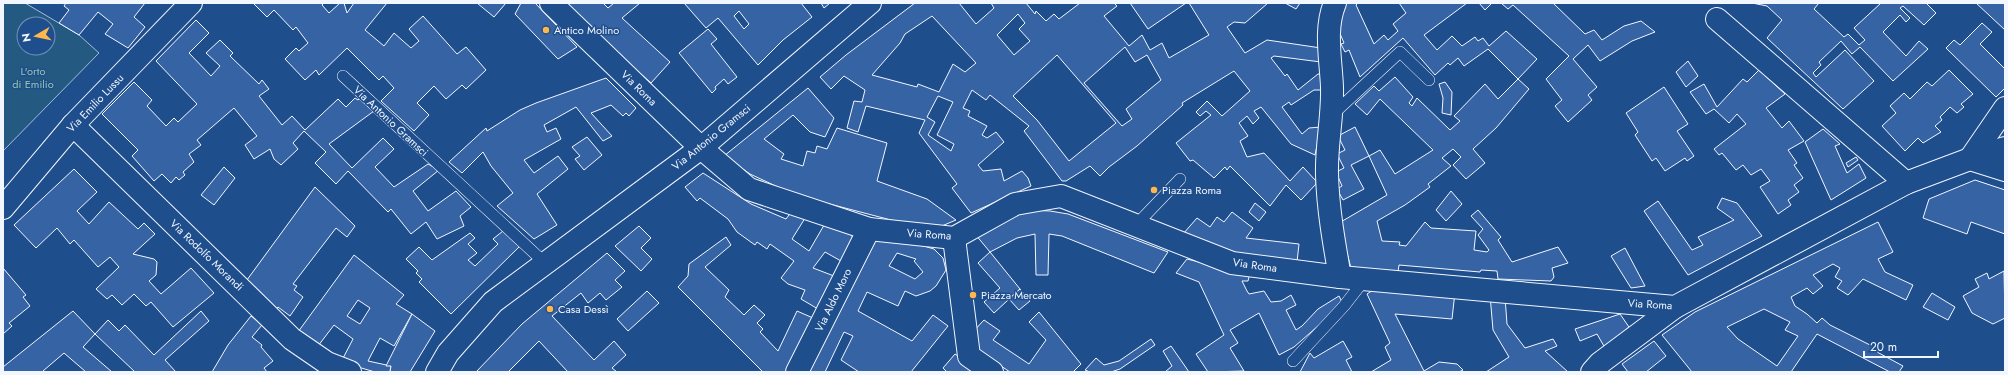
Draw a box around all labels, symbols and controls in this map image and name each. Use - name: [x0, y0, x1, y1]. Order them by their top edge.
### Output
- north arrow: [16, 16, 56, 56]
- place label: Antico Molino: [554, 22, 619, 38]
- marker: Antico Molino: [541, 25, 551, 35]
- text: N: [18, 32, 35, 43]
- park label: L'orto di Emilio: [12, 63, 54, 92]
- street label: Via Roma: [617, 67, 661, 109]
- street label: Via Emilio Lussu: [63, 70, 127, 136]
- street label: Via Antonio Gramsci: [350, 82, 432, 160]
- street label: Via Antonio Gramsci: [668, 100, 754, 174]
- place label: Piazza Roma: [1162, 182, 1221, 198]
- marker: Piazza Roma: [1149, 185, 1159, 195]
- street label: Via Rodolfo Morandi: [167, 216, 248, 295]
- street label: Via Roma: [906, 224, 952, 244]
- street label: Via Roma: [1232, 254, 1278, 276]
- street label: Via Aldo Moro: [811, 266, 855, 334]
- place label: Piazza Mercato: [981, 287, 1052, 303]
- marker: Piazza Mercato: [968, 290, 978, 300]
- street label: Via Roma: [1627, 295, 1673, 313]
- place label: Casa Dessì: [558, 301, 609, 317]
- marker: Casa Dessì: [545, 304, 555, 314]
- scale bar: [1864, 333, 1938, 359]
- text: 20 m: [1870, 338, 1897, 356]

